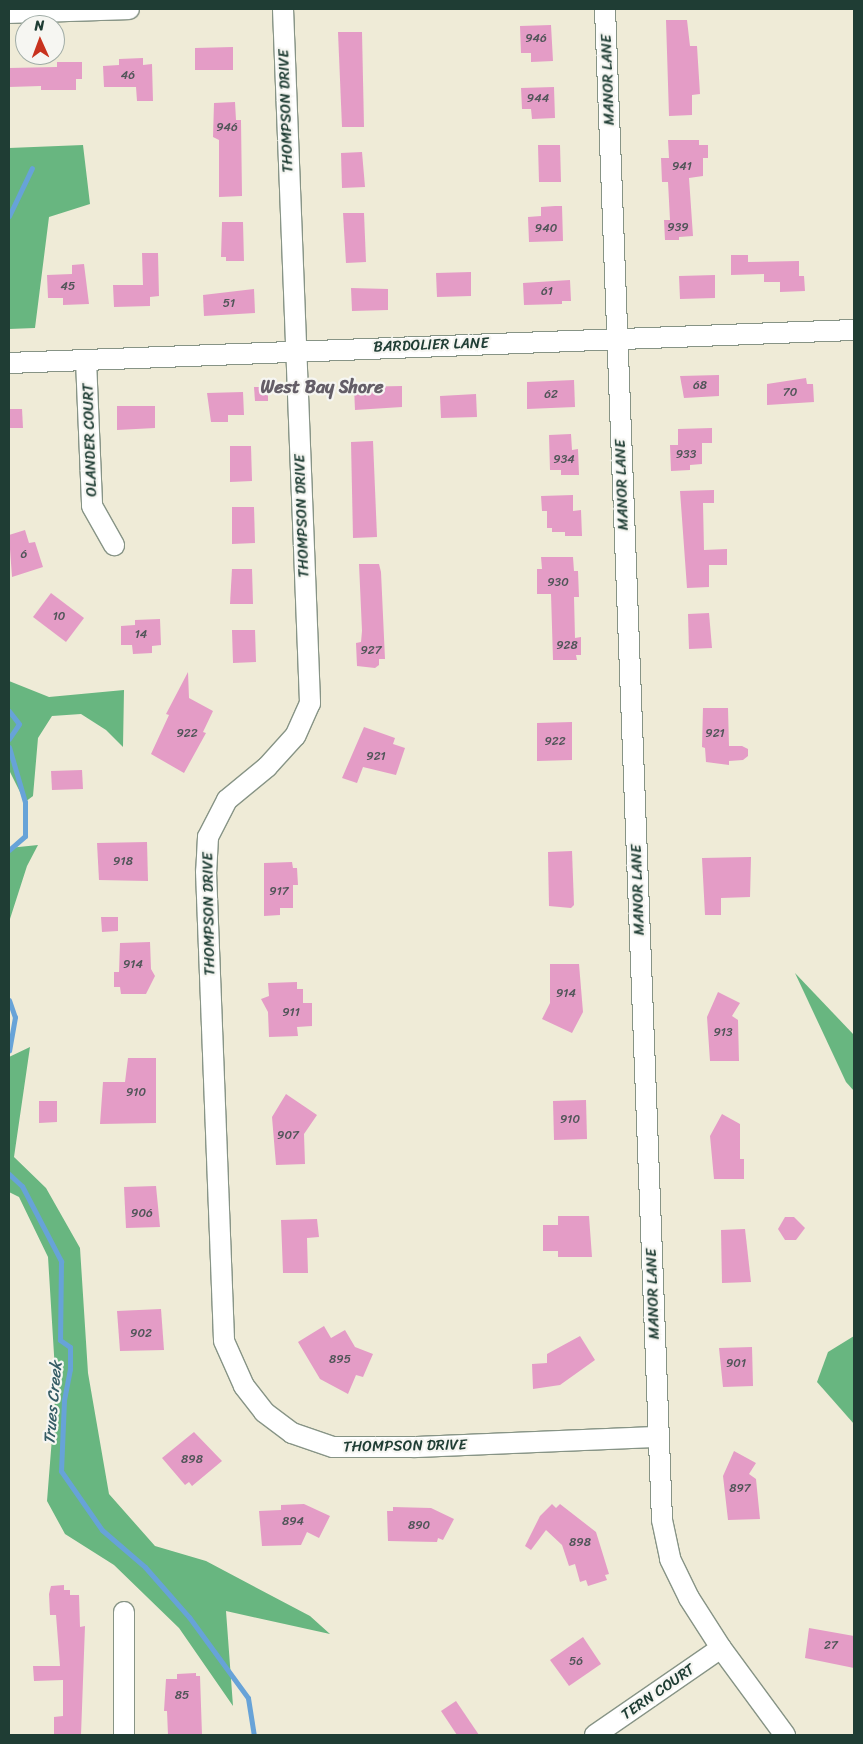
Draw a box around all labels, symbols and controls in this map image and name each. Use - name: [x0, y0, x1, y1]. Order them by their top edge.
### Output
- text: N: [34, 13, 45, 38]
- north arrow: [15, 15, 65, 65]
- house number: 946: [525, 32, 547, 46]
- street label: MANOR LANE: [597, 34, 619, 126]
- street label: THOMPSON DRIVE: [275, 48, 297, 174]
- house number: 46: [121, 69, 135, 83]
- house number: 944: [527, 92, 549, 106]
- house number: 946: [216, 121, 238, 135]
- house number: 941: [672, 160, 692, 174]
- house number: 939: [667, 221, 689, 235]
- house number: 940: [535, 222, 557, 236]
- house number: 45: [61, 280, 75, 294]
- house number: 61: [541, 285, 553, 299]
- house number: 51: [223, 297, 235, 311]
- street label: BARDOLIER LANE: [373, 334, 489, 356]
- district label: West Bay Shore: [260, 376, 384, 398]
- house number: 68: [693, 379, 707, 393]
- street label: OLANDER COURT: [79, 383, 101, 497]
- house number: 70: [783, 386, 797, 400]
- house number: 62: [544, 388, 558, 402]
- street label: MANOR LANE: [611, 439, 633, 531]
- house number: 933: [676, 448, 696, 462]
- street label: THOMPSON DRIVE: [291, 453, 313, 579]
- house number: 934: [553, 453, 575, 467]
- house number: 6: [21, 548, 27, 562]
- house number: 930: [547, 576, 569, 590]
- house number: 10: [53, 610, 65, 624]
- house number: 14: [135, 628, 147, 642]
- house number: 928: [556, 639, 578, 653]
- house number: 927: [360, 644, 382, 658]
- house number: 922: [176, 727, 198, 741]
- house number: 921: [705, 727, 725, 741]
- house number: 922: [544, 735, 566, 749]
- house number: 921: [366, 750, 386, 764]
- street label: MANOR LANE: [627, 844, 649, 936]
- street label: THOMPSON DRIVE: [199, 851, 219, 977]
- house number: 918: [113, 855, 133, 869]
- house number: 917: [269, 885, 289, 899]
- house number: 914: [123, 958, 143, 972]
- house number: 914: [556, 987, 576, 1001]
- house number: 911: [282, 1006, 300, 1020]
- house number: 913: [713, 1026, 733, 1040]
- house number: 910: [126, 1086, 146, 1100]
- house number: 910: [560, 1113, 580, 1127]
- house number: 907: [277, 1129, 299, 1143]
- house number: 906: [131, 1207, 153, 1221]
- street label: MANOR LANE: [642, 1248, 664, 1340]
- house number: 902: [130, 1327, 152, 1341]
- house number: 895: [329, 1353, 351, 1367]
- house number: 901: [726, 1357, 746, 1371]
- water label: Trues Creek: [40, 1360, 66, 1446]
- street label: THOMPSON DRIVE: [342, 1436, 468, 1456]
- house number: 898: [181, 1453, 203, 1467]
- house number: 897: [729, 1482, 751, 1496]
- house number: 894: [282, 1515, 304, 1529]
- house number: 890: [408, 1519, 430, 1533]
- house number: 898: [569, 1536, 591, 1550]
- house number: 27: [824, 1639, 838, 1653]
- house number: 56: [569, 1655, 583, 1669]
- street label: TERN COURT: [618, 1660, 698, 1724]
- house number: 85: [175, 1689, 189, 1703]

